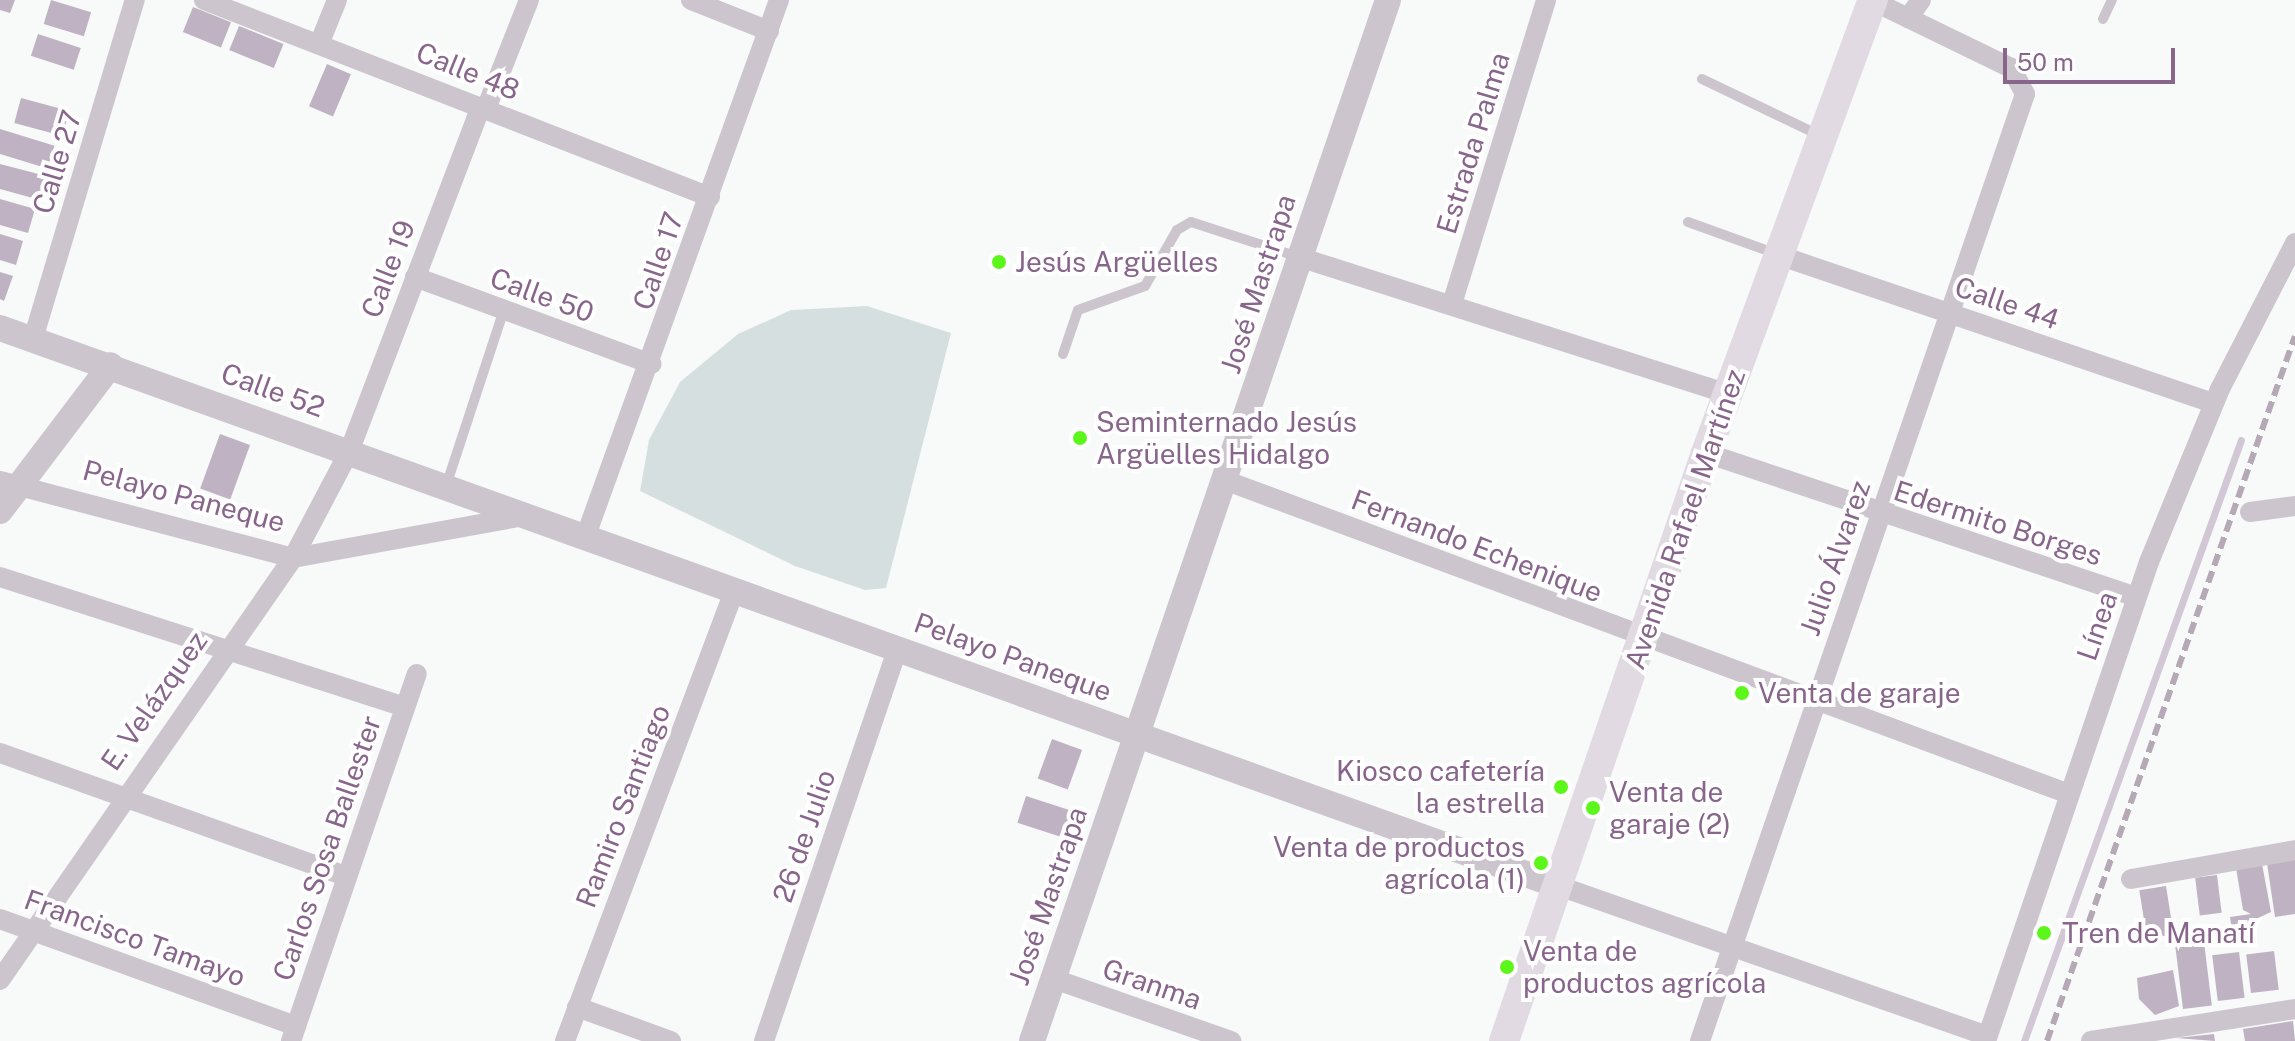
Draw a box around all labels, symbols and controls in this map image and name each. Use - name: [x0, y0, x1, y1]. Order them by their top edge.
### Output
- scale bar: [2007, 32, 2179, 82]
- street label: Calle 48: [411, 35, 525, 107]
- street label: Estrada Palma: [1429, 48, 1517, 238]
- text: 50 m: [2017, 48, 2074, 76]
- street label: Calle 27: [25, 106, 89, 218]
- street label: José Mastrapa: [1213, 190, 1303, 378]
- street label: Calle 17: [626, 208, 690, 314]
- street label: Calle 19: [354, 215, 422, 323]
- place label: Jesús Argüelles: [1015, 245, 1218, 279]
- marker: Jesús Argüelles: [990, 253, 1008, 271]
- street label: Calle 50: [485, 261, 599, 329]
- street label: Calle 44: [1950, 269, 2064, 337]
- street label: Calle 52: [217, 356, 329, 424]
- street label: Avenida Rafael Martínez: [1618, 365, 1752, 673]
- place label: Seminternado Jesús Argüelles Hidalgo: [1096, 405, 1357, 471]
- marker: Seminternado Jesús Argüelles Hidalgo: [1071, 429, 1089, 447]
- street label: Pelayo Paneque: [79, 453, 289, 539]
- street label: Edermito Borges: [1890, 473, 2106, 573]
- street label: Julio Álvarez: [1793, 476, 1877, 640]
- street label: Fernando Echenique: [1347, 483, 1607, 609]
- street label: Línea: [2070, 587, 2124, 665]
- street label: Pelayo Paneque: [910, 606, 1116, 708]
- street label: E. Velázquez: [94, 625, 214, 777]
- place label: Venta de garaje: [1758, 676, 1961, 710]
- marker: Venta de garaje: [1733, 684, 1751, 702]
- street label: Ramiro Santiago: [569, 700, 677, 912]
- street label: Carlos Sosa Ballester: [266, 711, 388, 985]
- place label: Kiosco cafetería la estrella: [1336, 754, 1545, 820]
- street label: 26 de Julio: [766, 765, 842, 907]
- place label: Venta de garaje (2): [1609, 775, 1731, 841]
- marker: Kiosco cafetería la estrella: [1552, 778, 1570, 796]
- marker: Venta de garaje (2): [1584, 799, 1602, 817]
- street label: José Mastrapa: [1002, 803, 1094, 989]
- place label: Venta de productos agrícola (1): [1272, 830, 1525, 896]
- marker: Venta de productos agrícola (1): [1532, 854, 1550, 872]
- street label: Francisco Tamayo: [20, 882, 250, 994]
- place label: Tren de Manatí: [2062, 916, 2255, 950]
- marker: Tren de Manatí: [2033, 922, 2055, 944]
- place label: Venta de productos agrícola: [1523, 934, 1766, 1000]
- street label: Granma: [1098, 951, 1206, 1017]
- marker: Venta de productos agrícola: [1498, 958, 1516, 976]

